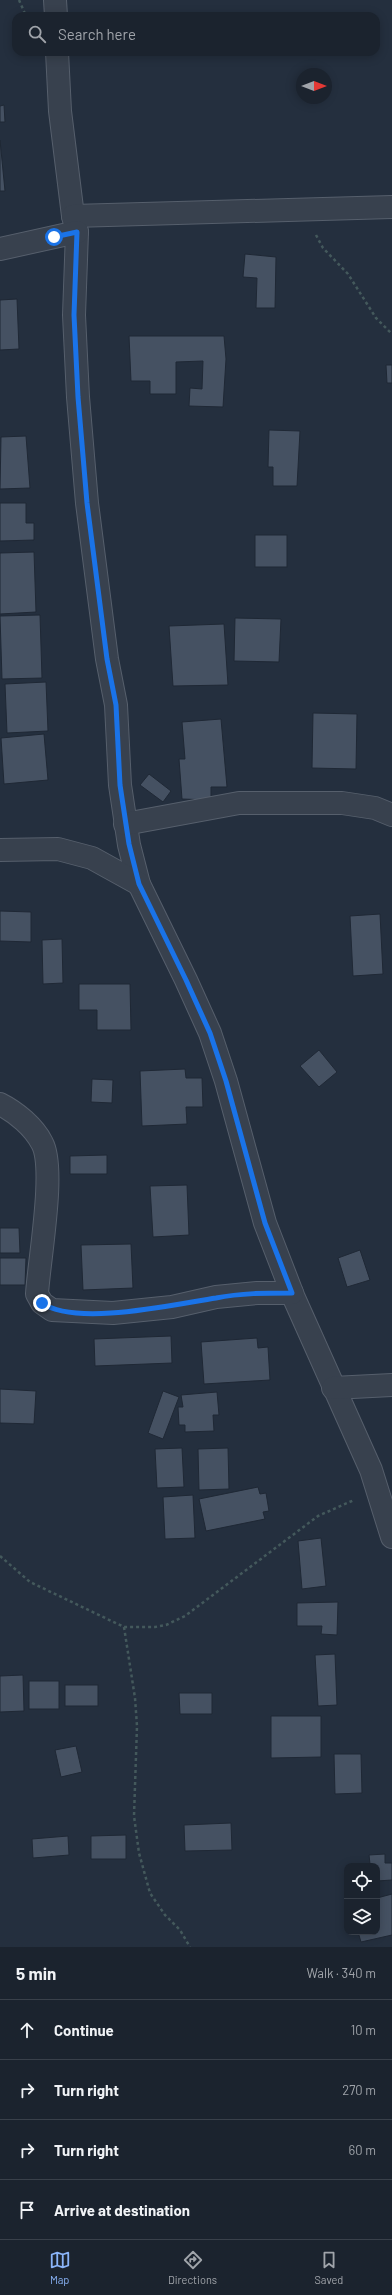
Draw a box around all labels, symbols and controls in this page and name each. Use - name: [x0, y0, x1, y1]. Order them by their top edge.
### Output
- search box: [12, 12, 380, 56]
- icon: search: [26, 23, 48, 45]
- text: Search here: [58, 25, 136, 43]
- north arrow: [296, 68, 332, 104]
- route start: [45, 228, 63, 246]
- route end: [33, 1294, 51, 1312]
- map controls: [344, 1863, 380, 1935]
- button: locate: [344, 1863, 380, 1899]
- button: layers: [344, 1899, 380, 1935]
- text: 5 min: [16, 1963, 56, 1983]
- text: Walk · 340 m: [307, 1965, 376, 1981]
- icon: ahead: [16, 2019, 38, 2041]
- text: Continue: [54, 2021, 114, 2039]
- text: 10 m: [351, 2022, 376, 2038]
- icon: right: [16, 2079, 38, 2101]
- text: Turn right: [54, 2081, 119, 2099]
- text: 270 m: [342, 2082, 376, 2098]
- icon: right: [16, 2139, 38, 2161]
- text: Turn right: [54, 2141, 119, 2159]
- text: 60 m: [349, 2142, 376, 2158]
- icon: arrive: [16, 2199, 38, 2221]
- text: Arrive at destination: [54, 2201, 190, 2219]
- tab: Map: [49, 2249, 71, 2286]
- tab: Directions: [168, 2249, 217, 2286]
- tab: Saved: [314, 2249, 343, 2286]

